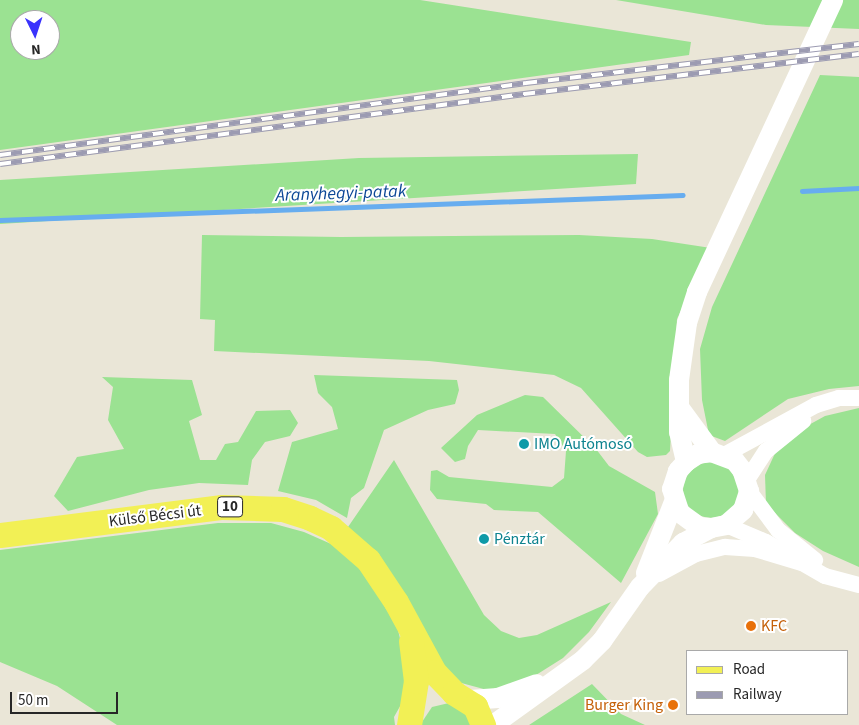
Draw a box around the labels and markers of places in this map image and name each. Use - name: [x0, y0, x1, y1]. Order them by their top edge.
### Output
- place label: IMO Autómosó: [534, 434, 632, 454]
- marker: IMO Autómosó: [518, 438, 530, 450]
- place label: Pénztár: [494, 529, 545, 549]
- marker: Pénztár: [478, 533, 490, 545]
- place label: KFC: [761, 616, 787, 636]
- marker: KFC: [745, 620, 757, 632]
- place label: Burger King: [585, 695, 663, 715]
- marker: Burger King: [667, 699, 679, 711]

